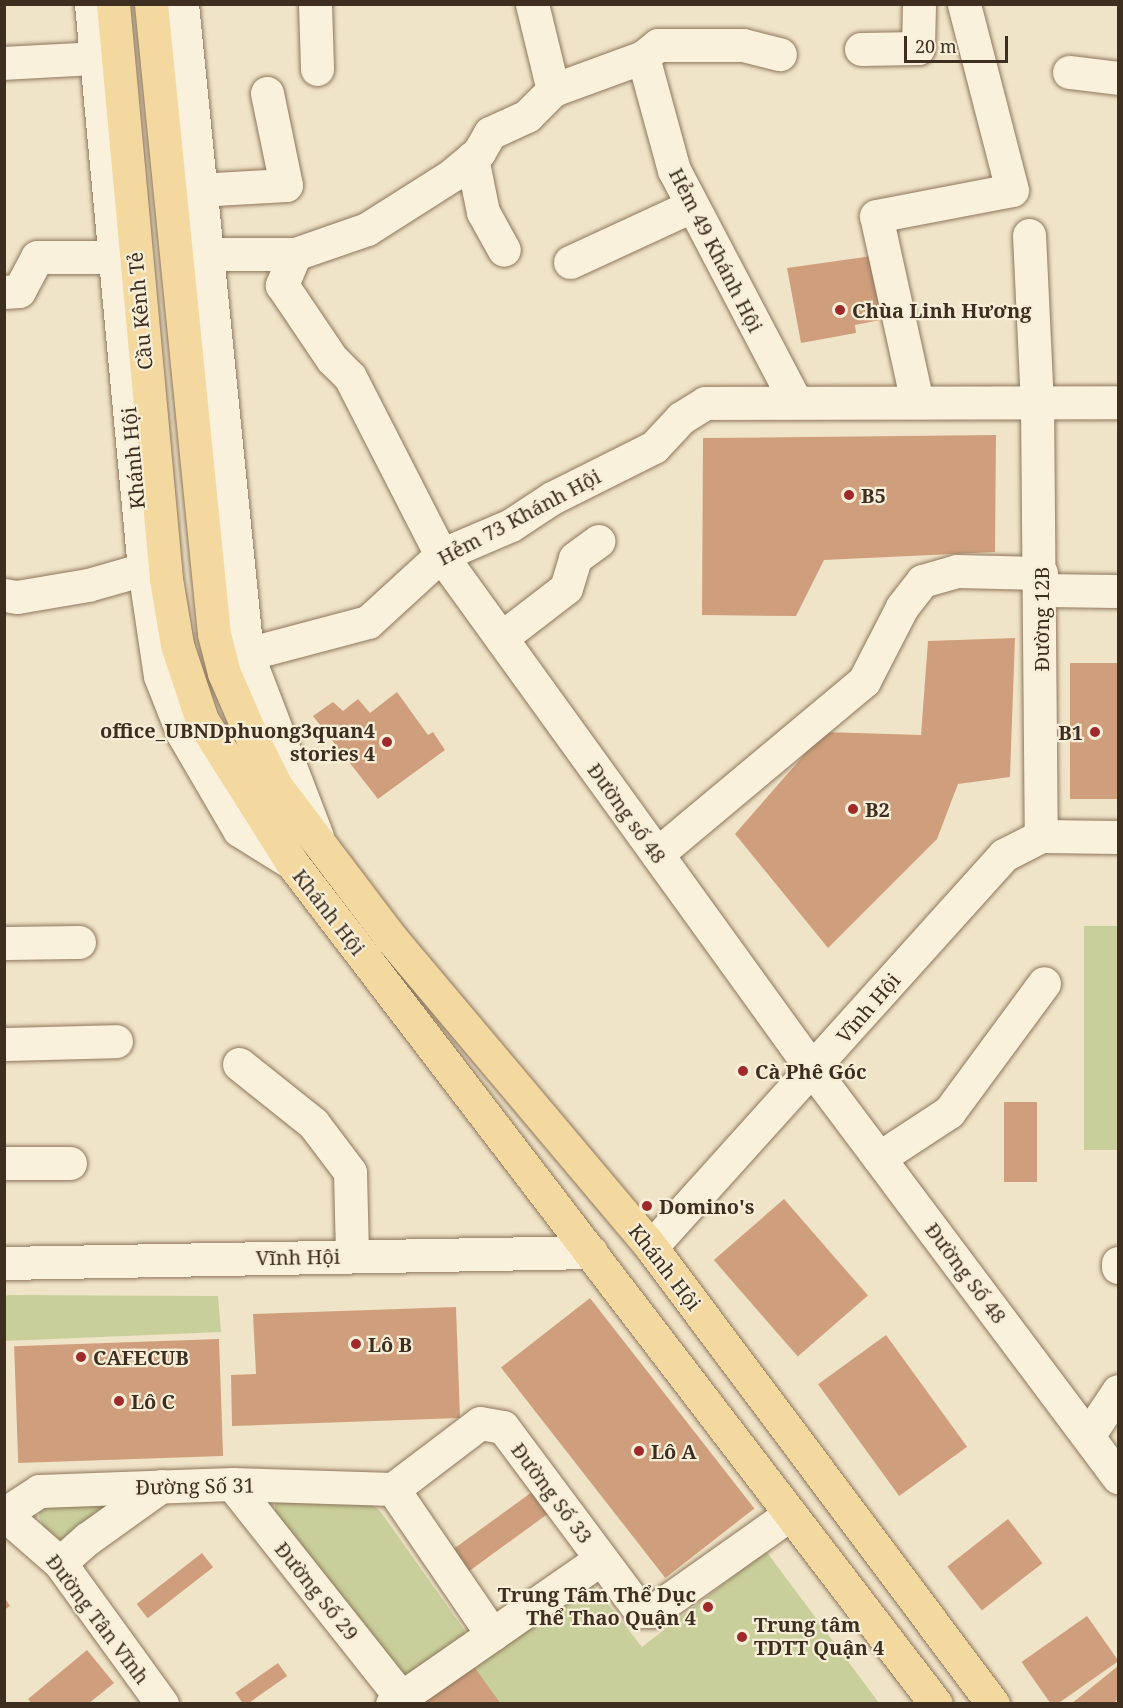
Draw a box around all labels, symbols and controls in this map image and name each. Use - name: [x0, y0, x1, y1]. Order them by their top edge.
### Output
- scale bar: [907, 24, 1010, 62]
- text: 20 m: [915, 34, 957, 58]
- street label: Hẻm 49 Khánh Hội: [664, 164, 768, 336]
- street label: Cầu Kênh Tẻ: [123, 251, 157, 371]
- place label: Chùa Linh Hương: [852, 298, 1032, 322]
- marker: Chùa Linh Hương: [833, 303, 847, 317]
- street label: Khánh Hội: [117, 406, 149, 510]
- street label: Hẻm 73 Khánh Hội: [434, 464, 604, 570]
- place label: B5: [861, 483, 886, 507]
- marker: B5: [842, 488, 856, 502]
- street label: Đường 12B: [1029, 567, 1053, 671]
- place label: office_UBNDphuong3quan4 stories 4: [100, 718, 375, 765]
- place label: B1: [1058, 720, 1083, 744]
- marker: B1: [1088, 725, 1102, 739]
- marker: office_UBNDphuong3quan4 stories 4: [380, 735, 394, 749]
- street label: Đường số 48: [583, 758, 671, 868]
- place label: B2: [865, 797, 890, 821]
- marker: B2: [846, 802, 860, 816]
- street label: Khánh Hội: [288, 864, 370, 960]
- street label: Vĩnh Hội: [831, 968, 905, 1048]
- place label: Cà Phê Góc: [755, 1059, 867, 1083]
- marker: Cà Phê Góc: [736, 1064, 750, 1078]
- place label: Domino's: [659, 1194, 754, 1218]
- marker: Domino's: [640, 1199, 654, 1213]
- street label: Đường Số 48: [920, 1218, 1012, 1328]
- street label: Khánh Hội: [624, 1219, 706, 1315]
- street label: Vĩnh Hội: [256, 1244, 340, 1270]
- place label: Lô B: [368, 1332, 412, 1356]
- marker: Lô B: [349, 1337, 363, 1351]
- place label: CAFECUB: [93, 1345, 189, 1369]
- marker: CAFECUB: [74, 1350, 88, 1364]
- place label: Lô C: [131, 1389, 175, 1413]
- marker: Lô C: [112, 1394, 126, 1408]
- street label: Đường Số 33: [506, 1438, 598, 1548]
- place label: Lô A: [651, 1439, 697, 1463]
- marker: Lô A: [632, 1444, 646, 1458]
- street label: Đường Số 31: [135, 1473, 255, 1499]
- street label: Đường Số 29: [270, 1537, 364, 1645]
- street label: Đường Tân Vĩnh: [41, 1549, 155, 1689]
- place label: Trung Tâm Thể Dục Thể Thao Quận 4: [498, 1583, 696, 1630]
- marker: Trung Tâm Thể Dục Thể Thao Quận 4: [701, 1600, 715, 1614]
- place label: Trung tâm TDTT Quận 4: [754, 1613, 884, 1660]
- marker: Trung tâm TDTT Quận 4: [735, 1630, 749, 1644]

